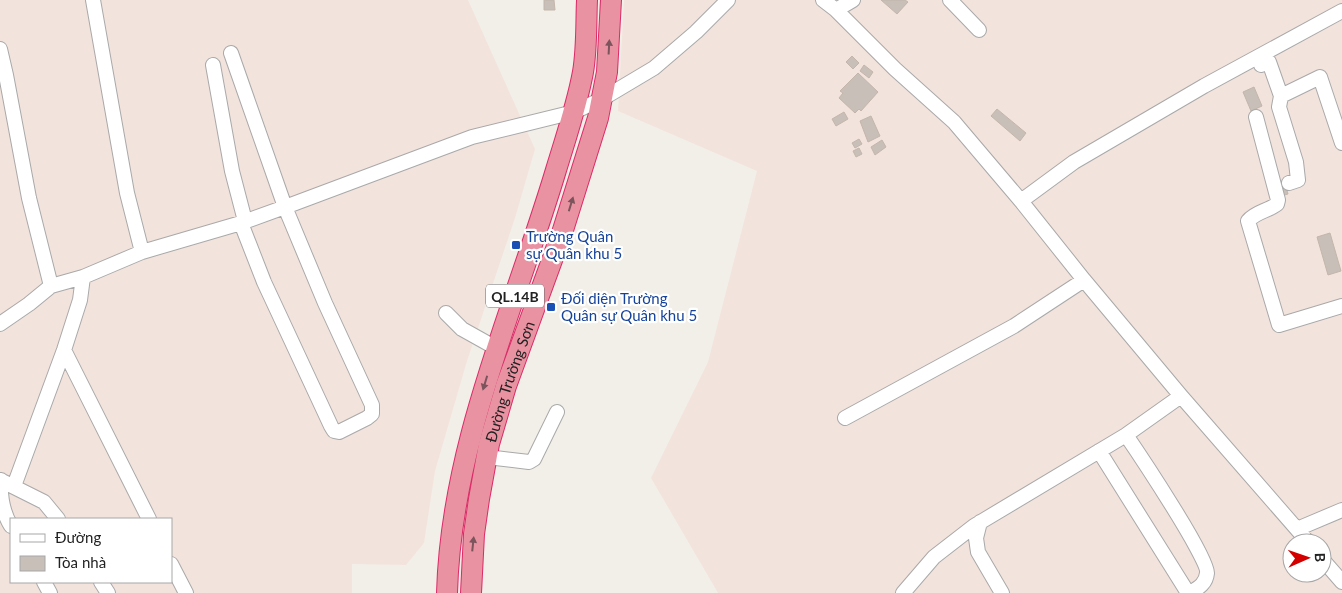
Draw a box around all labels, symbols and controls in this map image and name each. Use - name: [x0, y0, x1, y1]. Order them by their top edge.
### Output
- one-way arrow: [605, 39, 613, 55]
- one-way arrow: [568, 197, 576, 212]
- place label: Trường Quân sự Quân khu 5: [526, 227, 622, 262]
- marker: Trường Quân sự Quân khu 5: [510, 239, 522, 251]
- road number: QL.14B: [486, 284, 544, 308]
- place label: Đối diện Trường Quân sự Quân khu 5: [561, 289, 697, 324]
- marker: Đối diện Trường Quân sự Quân khu 5: [545, 301, 557, 313]
- street label: Đường Trường Sơn: [481, 319, 538, 444]
- one-way arrow: [481, 376, 489, 391]
- legend: [10, 518, 172, 583]
- text: Đường: [55, 528, 101, 546]
- north arrow: [1282, 533, 1332, 583]
- one-way arrow: [469, 536, 477, 552]
- text: Tòa nhà: [55, 553, 106, 571]
- text: B: [1312, 553, 1329, 562]

